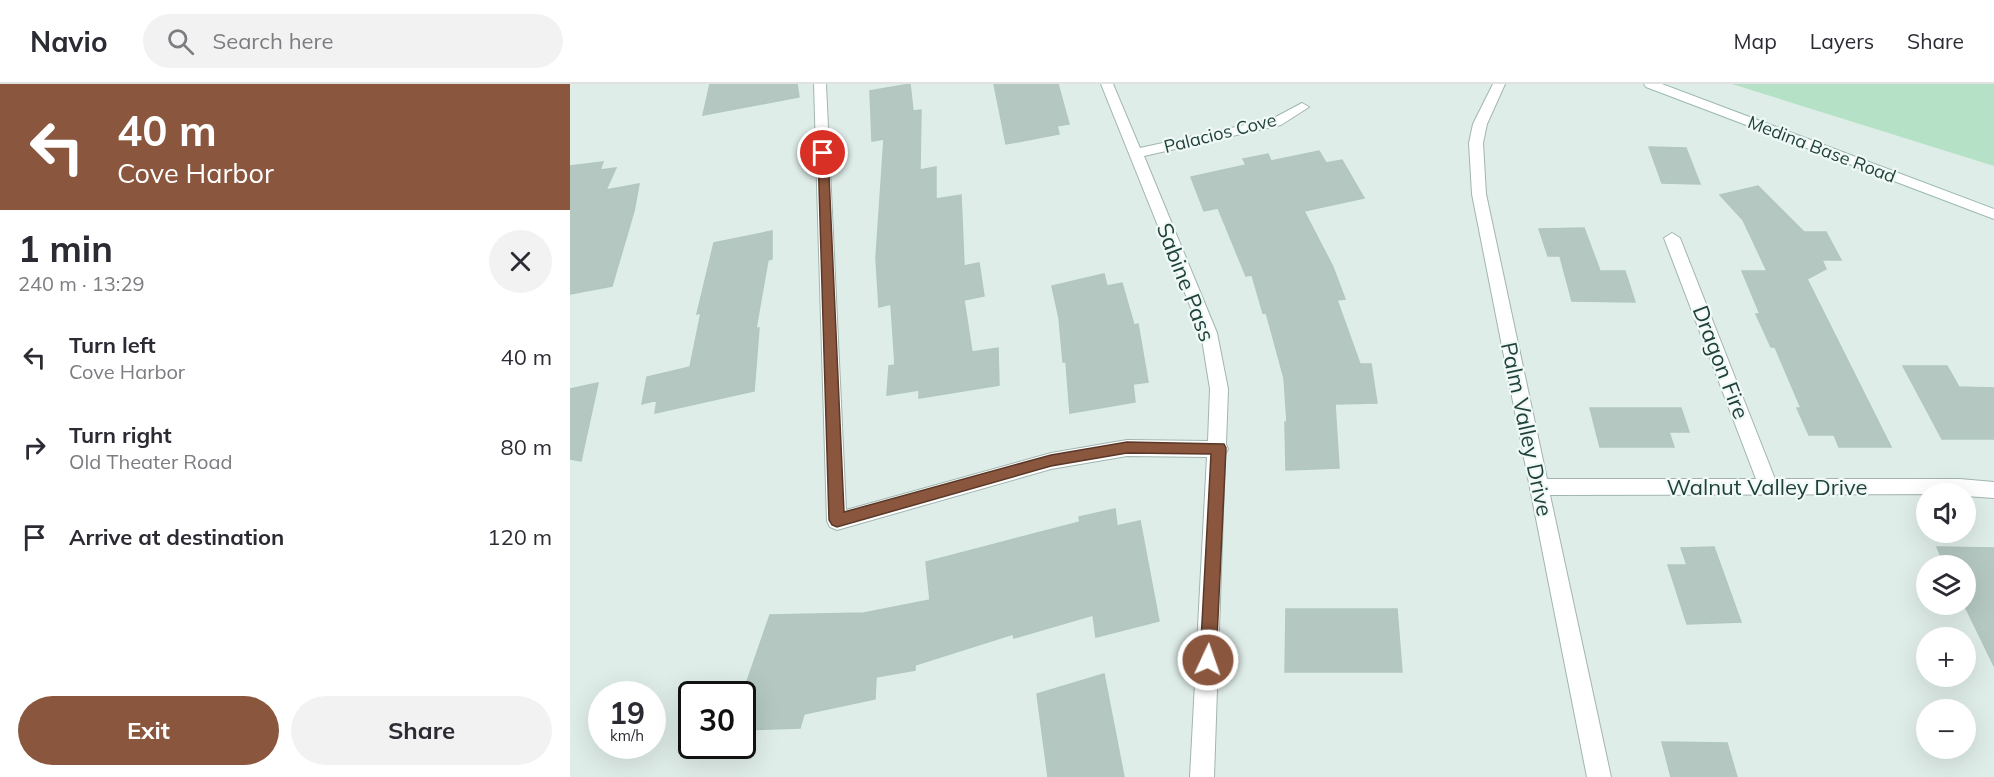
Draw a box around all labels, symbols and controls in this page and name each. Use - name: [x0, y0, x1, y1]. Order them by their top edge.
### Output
- search box: [143, 14, 563, 68]
- text: Navio: [30, 24, 107, 59]
- icon: search: [164, 25, 197, 58]
- text: Search here: [212, 27, 333, 55]
- text: Map: [1734, 28, 1777, 54]
- text: Layers: [1810, 28, 1874, 54]
- text: Share: [1907, 28, 1964, 54]
- text: 40 m: [117, 104, 217, 157]
- icon: left: [18, 108, 96, 186]
- street label: Palacios Cove: [1161, 108, 1279, 158]
- street label: Medina Base Road: [1745, 110, 1899, 188]
- pin: [797, 127, 848, 178]
- icon: arrive: [806, 136, 839, 169]
- text: Cove Harbor: [117, 156, 274, 190]
- street label: Sabine Pass: [1151, 219, 1221, 345]
- text: 1 min: [18, 226, 113, 271]
- button: close: [489, 230, 552, 293]
- text: 240 m · 13:29: [18, 271, 144, 296]
- street label: Dragon Fire: [1687, 301, 1755, 423]
- text: Turn left: [69, 331, 156, 359]
- street label: Palm Valley Drive: [1495, 339, 1559, 519]
- icon: left: [18, 341, 51, 374]
- text: 40 m: [501, 343, 552, 371]
- text: Cove Harbor: [69, 359, 185, 384]
- text: Turn right: [69, 421, 172, 449]
- icon: right: [18, 431, 51, 464]
- text: 80 m: [501, 433, 552, 461]
- text: Old Theater Road: [69, 449, 232, 474]
- street label: Walnut Valley Drive: [1667, 473, 1867, 501]
- map controls: [1916, 483, 1976, 759]
- button: sound: [1916, 483, 1976, 543]
- icon: arrive: [18, 521, 51, 554]
- text: Arrive at destination: [69, 523, 284, 551]
- text: 120 m: [487, 523, 552, 551]
- button: layers: [1916, 555, 1976, 615]
- button: +: [1916, 627, 1976, 687]
- position arrow: [1176, 628, 1240, 692]
- speed limit sign: 30: [678, 681, 756, 759]
- text: 19: [609, 694, 645, 732]
- button: Exit: [18, 696, 279, 765]
- button: Share: [291, 696, 552, 765]
- button: −: [1916, 699, 1976, 759]
- text: km/h: [610, 726, 644, 745]

